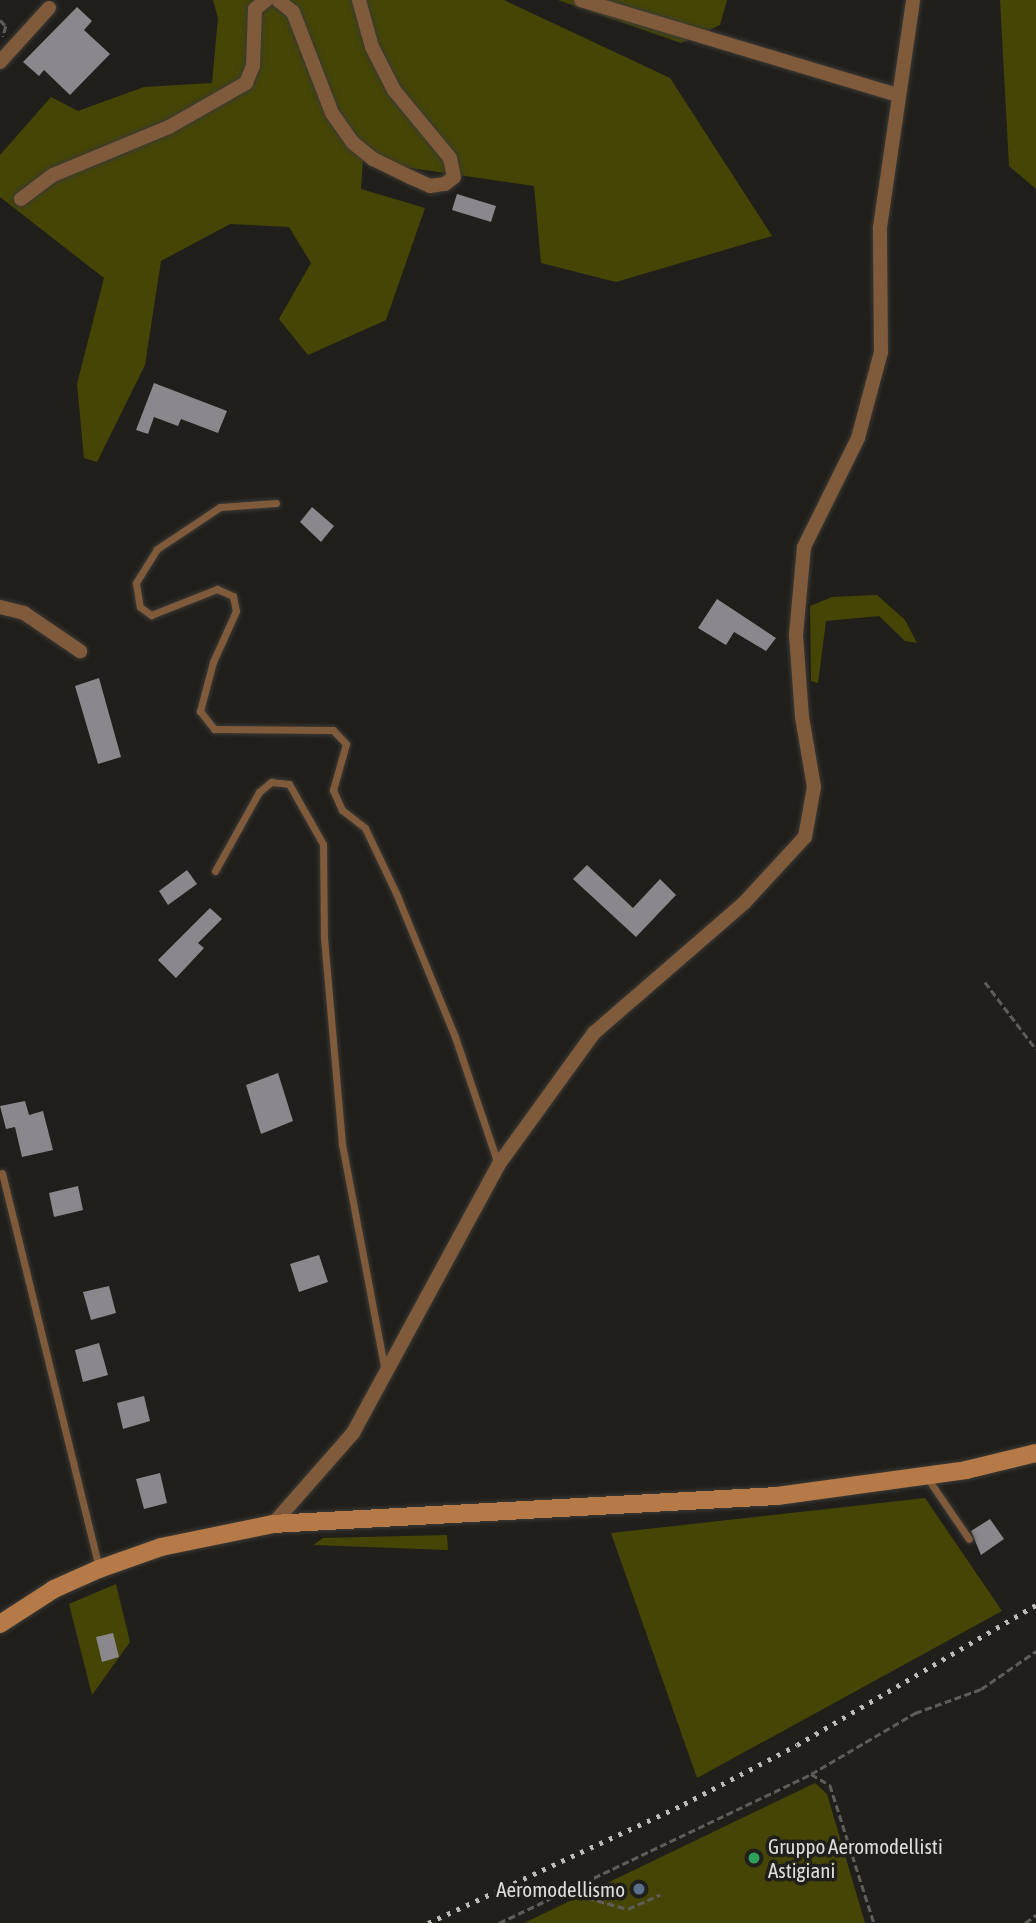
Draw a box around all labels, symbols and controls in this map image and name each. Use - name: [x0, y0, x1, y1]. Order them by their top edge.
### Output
- place label: Gruppo Aeromodellisti Astigiani: [768, 1833, 943, 1883]
- marker: Gruppo Aeromodellisti Astigiani: [746, 1850, 762, 1866]
- place label: Aeromodellismo: [496, 1876, 625, 1902]
- marker: Aeromodellismo: [631, 1881, 647, 1897]

